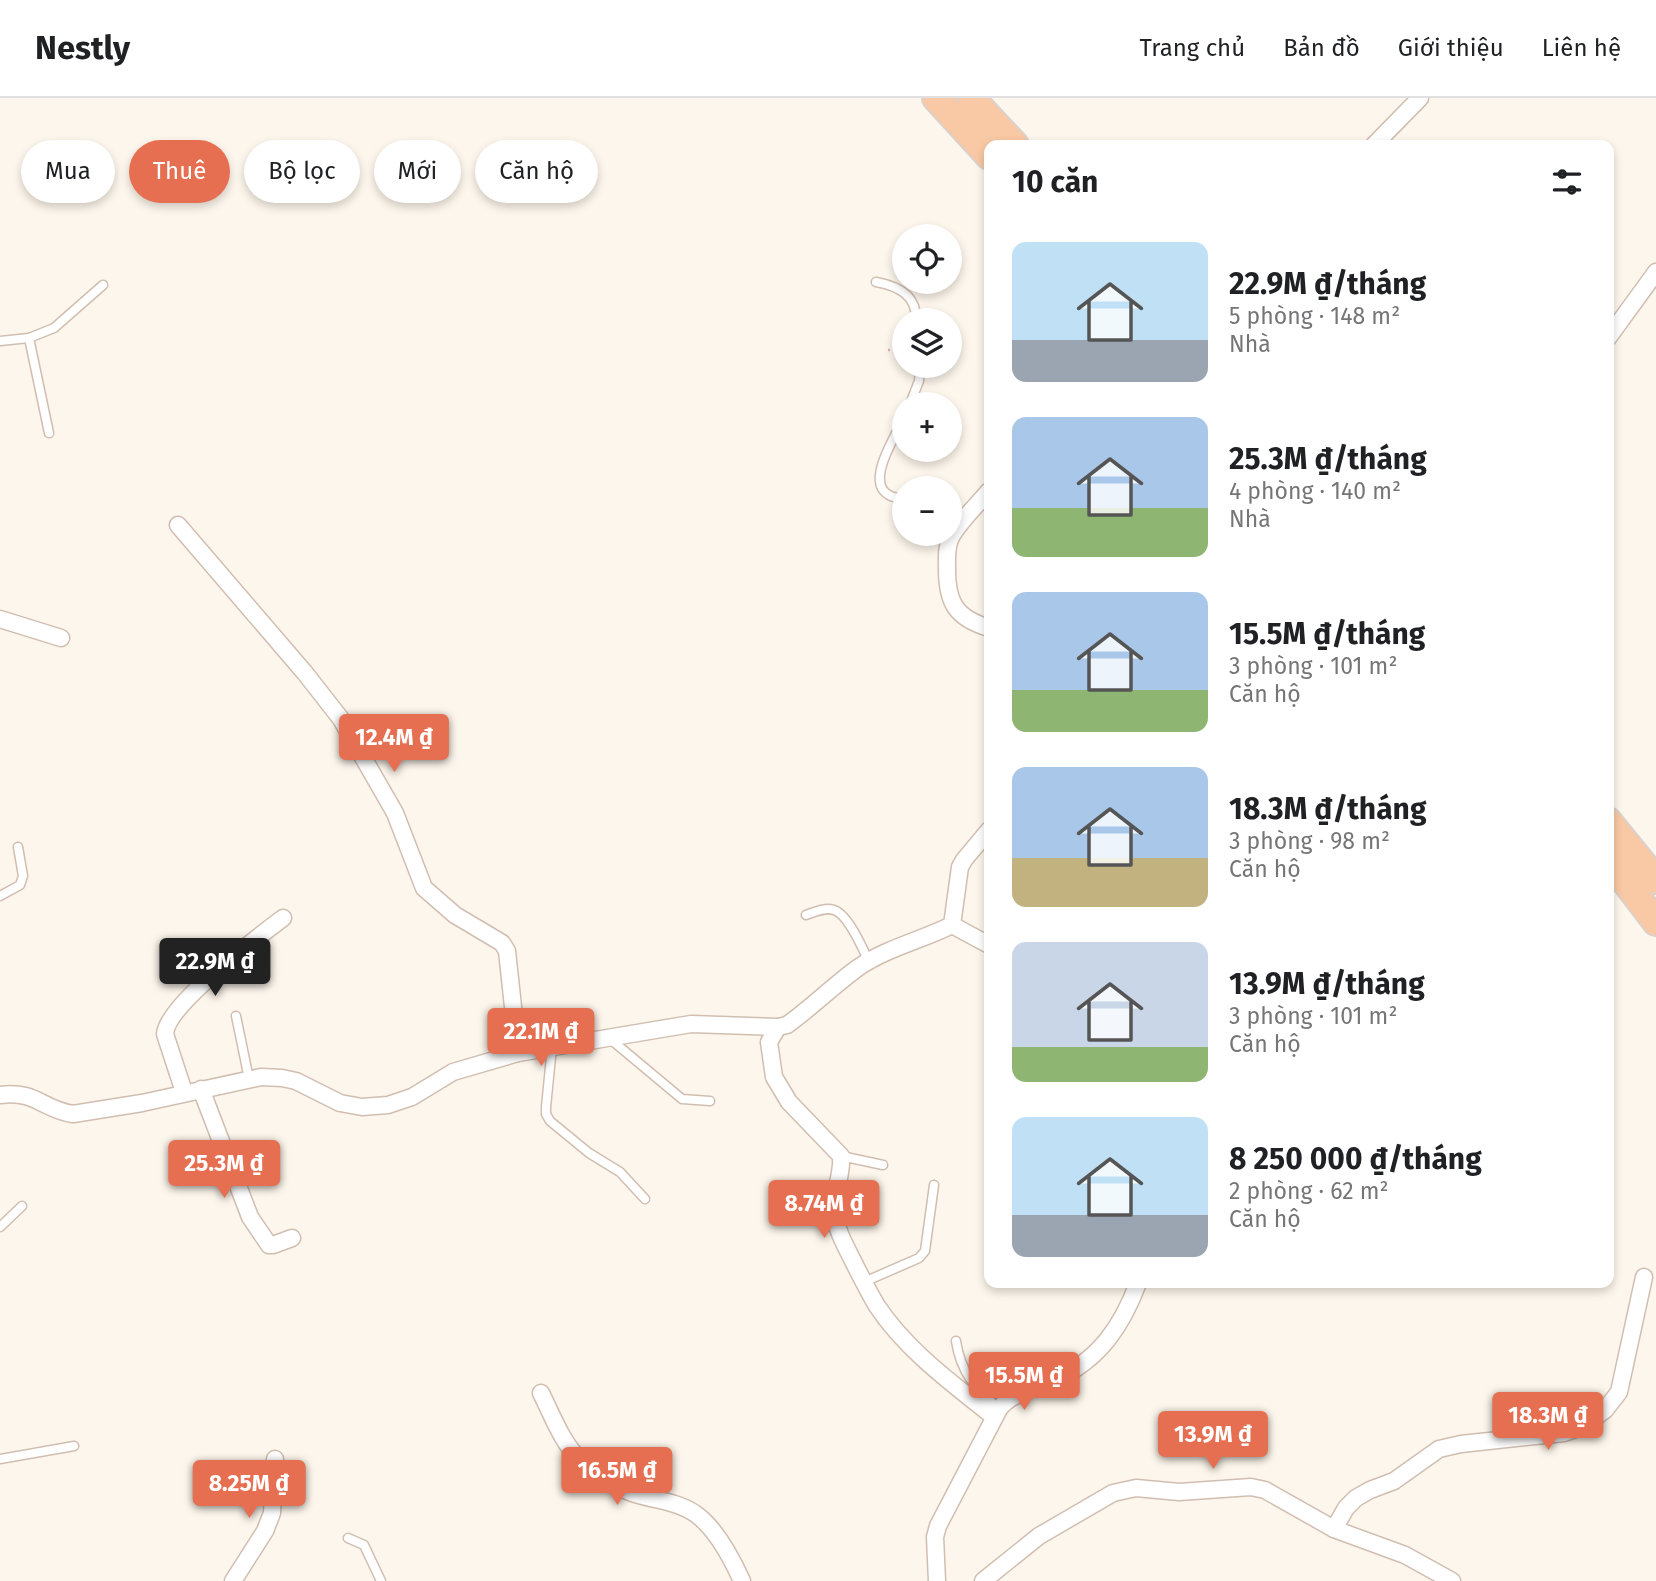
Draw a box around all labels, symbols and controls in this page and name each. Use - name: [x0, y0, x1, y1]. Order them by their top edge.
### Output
- text: Nestly: [35, 28, 130, 68]
- text: Trang chủ: [1140, 34, 1245, 62]
- text: Bản đồ: [1283, 34, 1360, 62]
- text: Giới thiệu: [1398, 34, 1504, 62]
- text: Liên hệ: [1542, 34, 1621, 62]
- chip: Mua: [21, 140, 115, 203]
- chip: Thuê: [129, 140, 230, 203]
- chip: Bộ lọc: [244, 140, 360, 203]
- chip: Mới: [374, 140, 461, 203]
- chip: Căn hộ: [475, 140, 598, 203]
- icon: filters: [1548, 163, 1586, 201]
- text: 10 căn: [1012, 164, 1098, 200]
- map controls: [892, 224, 962, 546]
- button: locate: [892, 224, 962, 294]
- text: 22.9M ₫/tháng: [1229, 266, 1426, 302]
- icon: home: [1068, 270, 1152, 354]
- text: 5 phòng · 148 m²: [1229, 302, 1400, 330]
- button: layers: [892, 308, 962, 378]
- text: Nhà: [1229, 330, 1271, 358]
- button: +: [892, 392, 962, 462]
- text: 25.3M ₫/tháng: [1229, 441, 1427, 477]
- icon: home: [1068, 445, 1152, 529]
- button: −: [892, 476, 962, 546]
- text: 4 phòng · 140 m²: [1229, 477, 1401, 505]
- text: Nhà: [1229, 505, 1271, 533]
- text: 15.5M ₫/tháng: [1229, 616, 1425, 652]
- icon: home: [1068, 620, 1152, 704]
- text: 3 phòng · 101 m²: [1229, 652, 1397, 680]
- text: Căn hộ: [1229, 680, 1301, 708]
- pin: 12.4M ₫: [329, 714, 459, 774]
- text: 12.4M ₫: [355, 723, 433, 751]
- text: 18.3M ₫/tháng: [1229, 791, 1426, 827]
- icon: home: [1068, 795, 1152, 879]
- text: 3 phòng · 98 m²: [1229, 827, 1390, 855]
- text: Căn hộ: [1229, 855, 1301, 883]
- pin: 22.9M ₫: [150, 939, 280, 998]
- text: 22.9M ₫: [175, 947, 255, 975]
- text: 13.9M ₫/tháng: [1229, 966, 1425, 1002]
- icon: home: [1068, 970, 1152, 1054]
- text: 3 phòng · 101 m²: [1229, 1002, 1397, 1030]
- pin: 22.1M ₫: [476, 1009, 606, 1068]
- text: 22.1M ₫: [503, 1017, 579, 1045]
- text: Căn hộ: [1229, 1030, 1301, 1058]
- pin: 25.3M ₫: [159, 1140, 289, 1200]
- text: 8 250 000 ₫/tháng: [1229, 1141, 1482, 1177]
- icon: home: [1068, 1145, 1152, 1229]
- text: 25.3M ₫: [184, 1149, 264, 1177]
- text: 2 phòng · 62 m²: [1229, 1177, 1388, 1205]
- pin: 8.74M ₫: [759, 1180, 889, 1240]
- text: 8.74M ₫: [784, 1189, 864, 1217]
- text: Căn hộ: [1229, 1205, 1301, 1233]
- pin: 15.5M ₫: [959, 1352, 1089, 1412]
- text: 15.5M ₫: [985, 1361, 1063, 1389]
- pin: 18.3M ₫: [1483, 1392, 1613, 1452]
- text: 18.3M ₫: [1508, 1401, 1588, 1429]
- pin: 13.9M ₫: [1148, 1412, 1278, 1471]
- text: 13.9M ₫: [1174, 1420, 1252, 1448]
- pin: 16.5M ₫: [552, 1448, 682, 1507]
- text: 16.5M ₫: [577, 1456, 657, 1484]
- pin: 8.25M ₫: [184, 1460, 314, 1520]
- text: 8.25M ₫: [209, 1469, 289, 1497]

